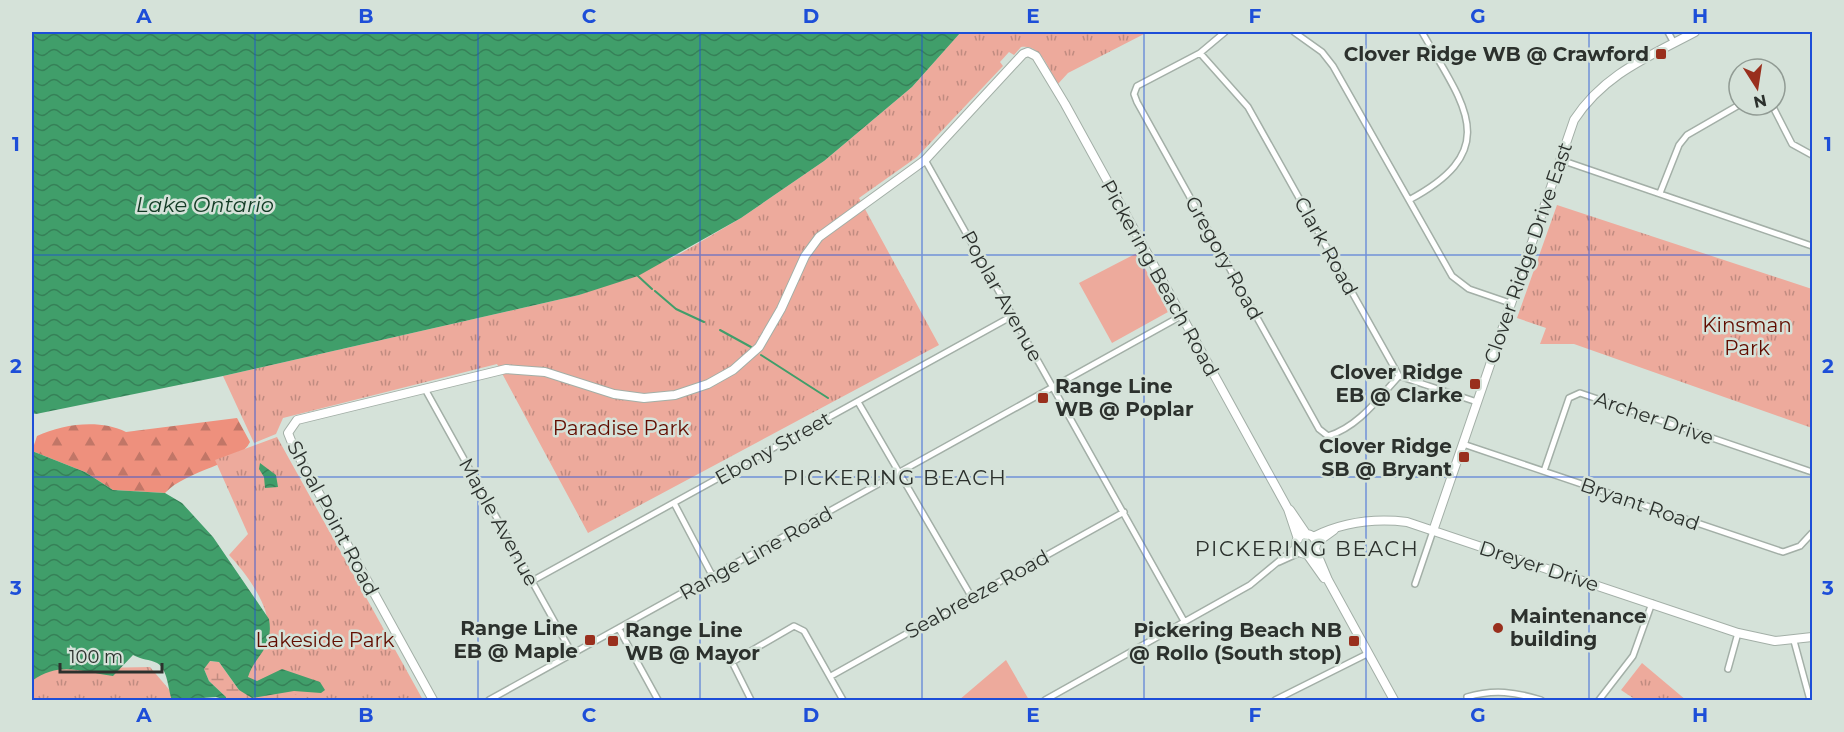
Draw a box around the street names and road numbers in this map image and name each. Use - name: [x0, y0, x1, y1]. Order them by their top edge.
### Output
- street label: Clover Ridge Drive East: [1479, 139, 1577, 367]
- street label: Pickering Beach Road: [1096, 176, 1224, 380]
- street label: Gregory Road: [1180, 192, 1268, 324]
- street label: Clark Road: [1289, 193, 1363, 299]
- street label: Poplar Avenue: [956, 226, 1048, 366]
- street label: Archer Drive: [1591, 386, 1717, 450]
- street label: Ebony Street: [711, 406, 835, 490]
- street label: Shoal Point Road: [282, 436, 384, 600]
- street label: Maple Avenue: [454, 454, 544, 590]
- street label: Bryant Road: [1577, 472, 1703, 536]
- street label: Range Line Road: [675, 501, 837, 605]
- street label: Dreyer Drive: [1476, 535, 1602, 597]
- street label: Seabreeze Road: [901, 544, 1053, 644]

